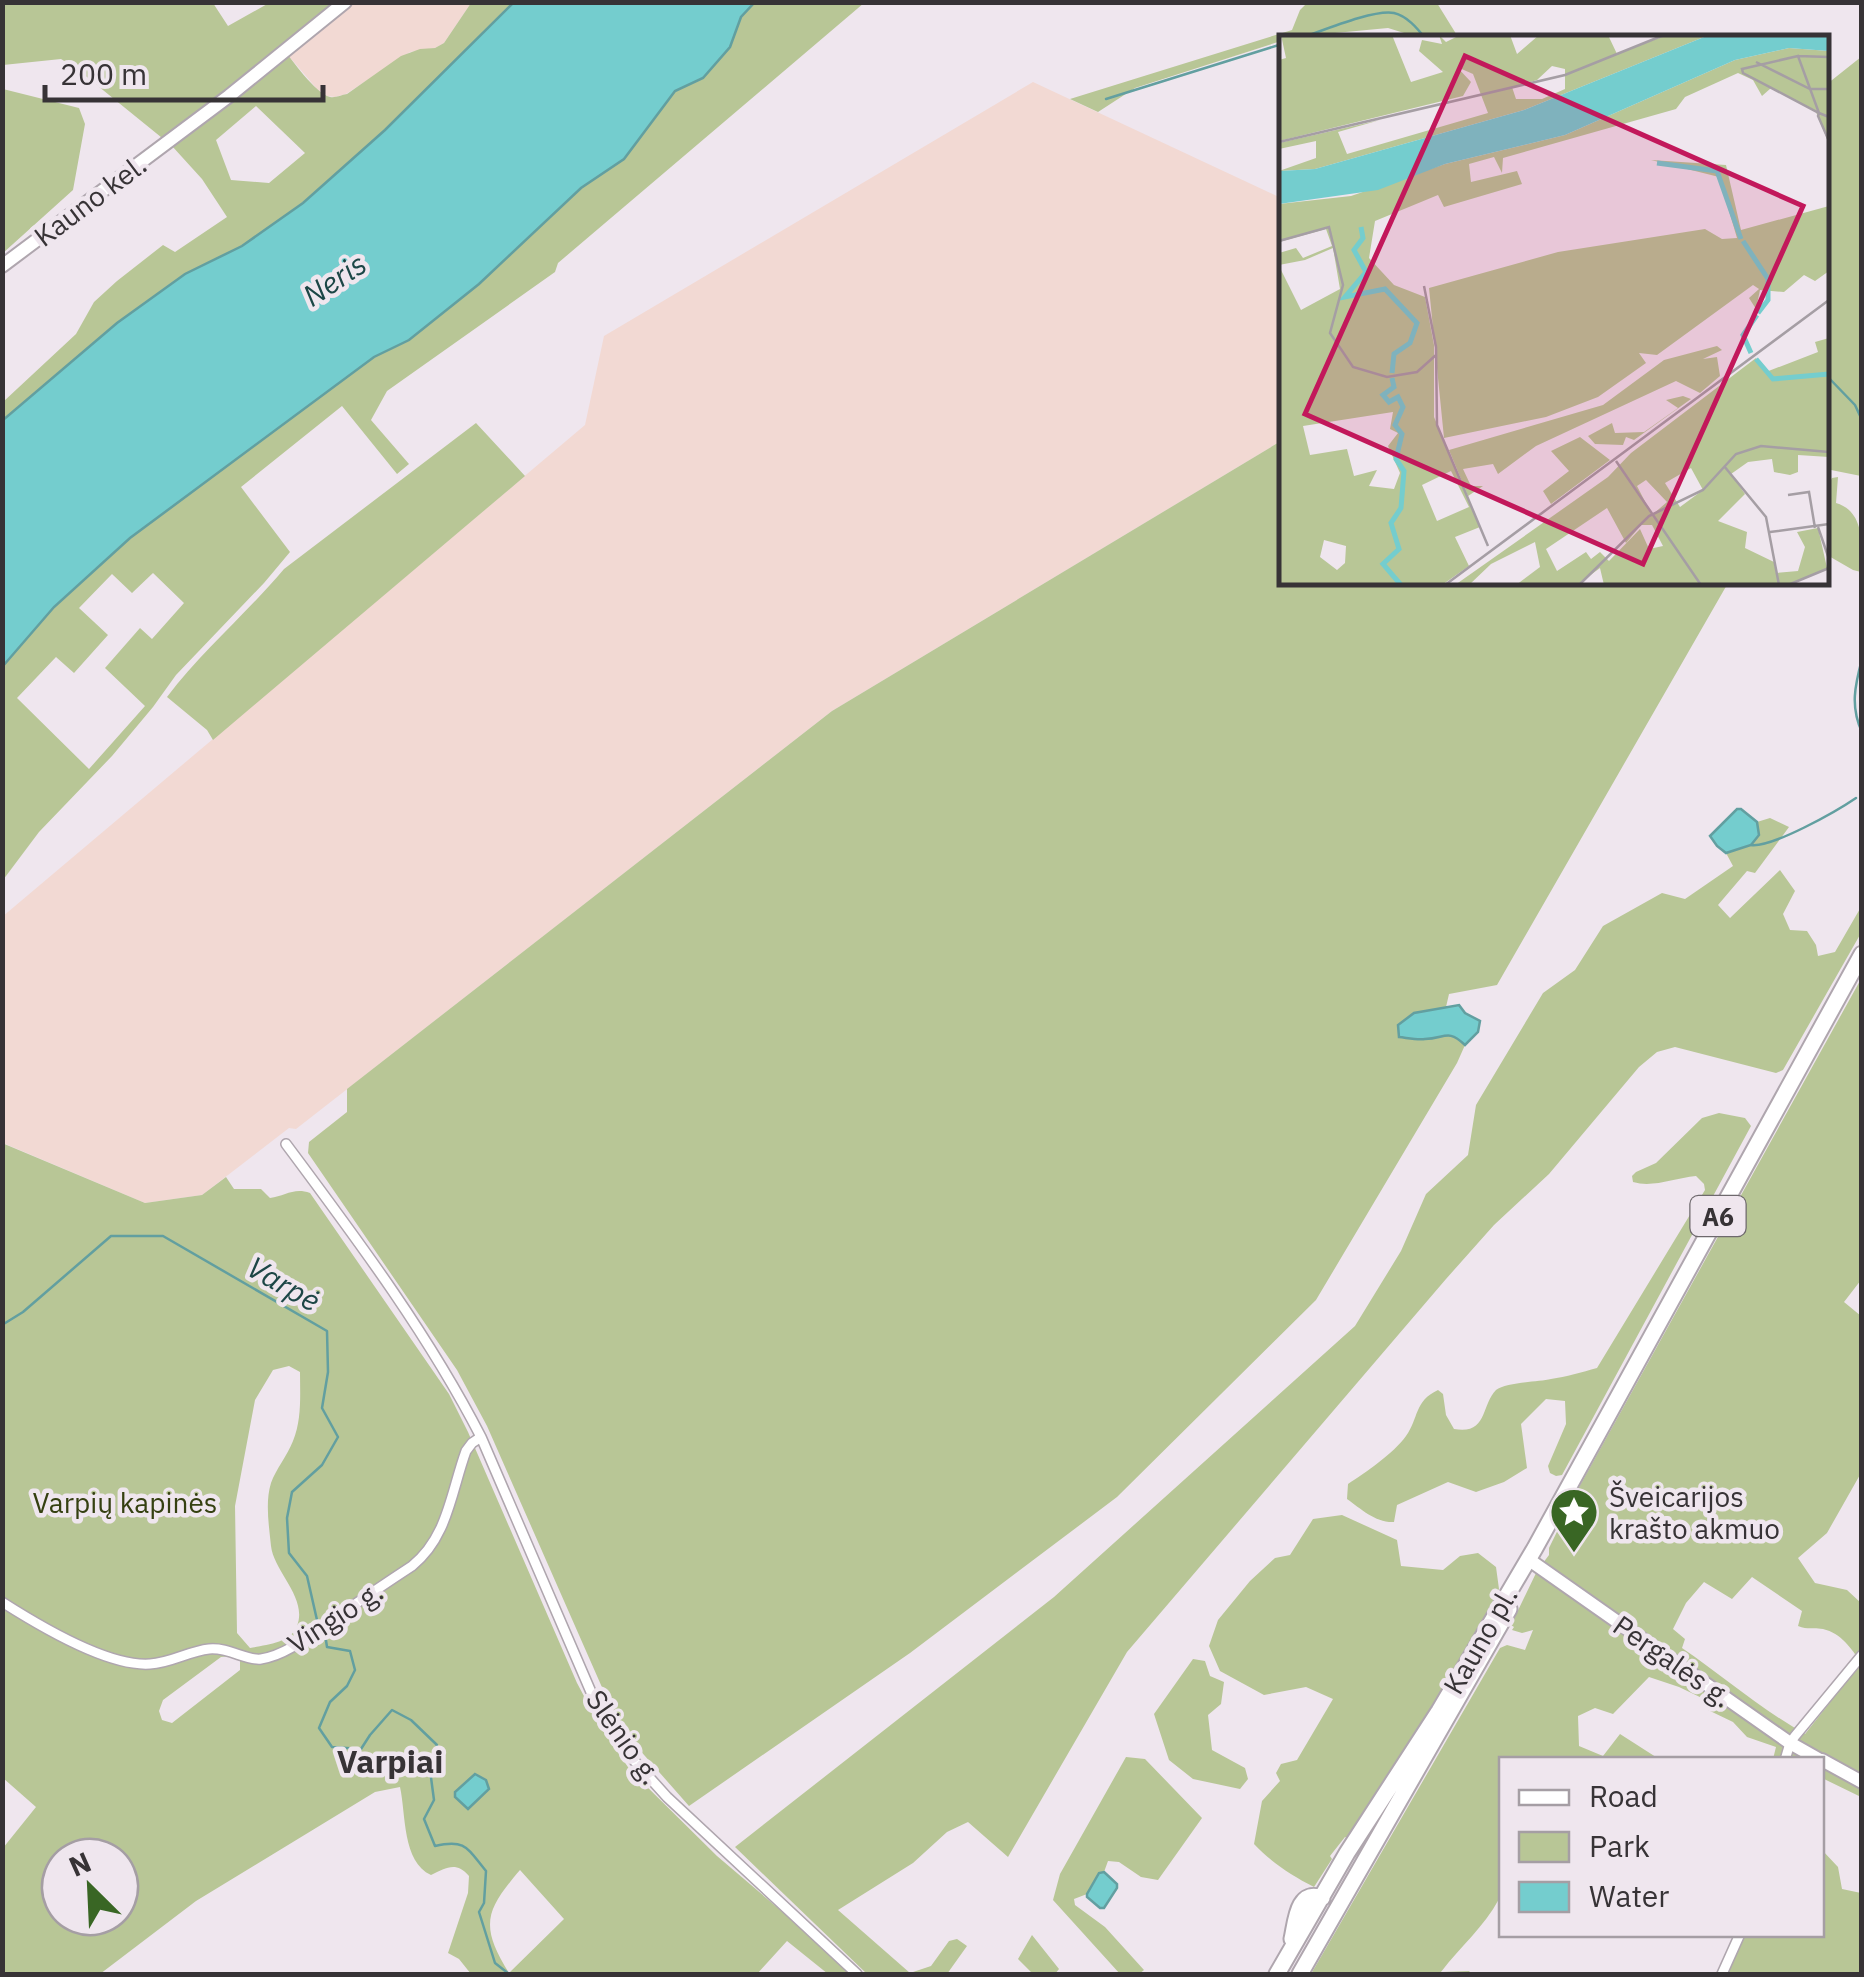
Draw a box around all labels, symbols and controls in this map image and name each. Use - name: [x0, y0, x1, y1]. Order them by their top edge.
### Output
- inset map: [1279, 35, 1829, 585]
- scale bar: [45, 40, 322, 102]
- text: 200 m: [60, 54, 147, 93]
- street label: Kauno kel.: [26, 146, 154, 254]
- water label: Neris: [295, 244, 373, 314]
- road number: A6: [1690, 1196, 1746, 1236]
- water label: Varpė: [241, 1247, 327, 1319]
- place label: Šveicarijos krašto akmuo: [1609, 1478, 1780, 1547]
- park label: Varpių kapinės: [33, 1484, 217, 1521]
- place icon: Šveicarijos krašto akmuo: [1548, 1486, 1600, 1554]
- street label: Vingio g.: [280, 1572, 390, 1662]
- street label: Kauno pl.: [1434, 1580, 1526, 1700]
- street label: Pergalės g.: [1606, 1607, 1740, 1715]
- street label: Slėnio g.: [578, 1682, 670, 1792]
- district label: Varpiai: [337, 1740, 443, 1782]
- legend: [1499, 1757, 1824, 1937]
- text: Road: [1589, 1776, 1658, 1815]
- text: Park: [1589, 1826, 1650, 1865]
- north arrow: [40, 1837, 140, 1937]
- text: N: [63, 1843, 96, 1885]
- text: Water: [1589, 1876, 1669, 1915]

